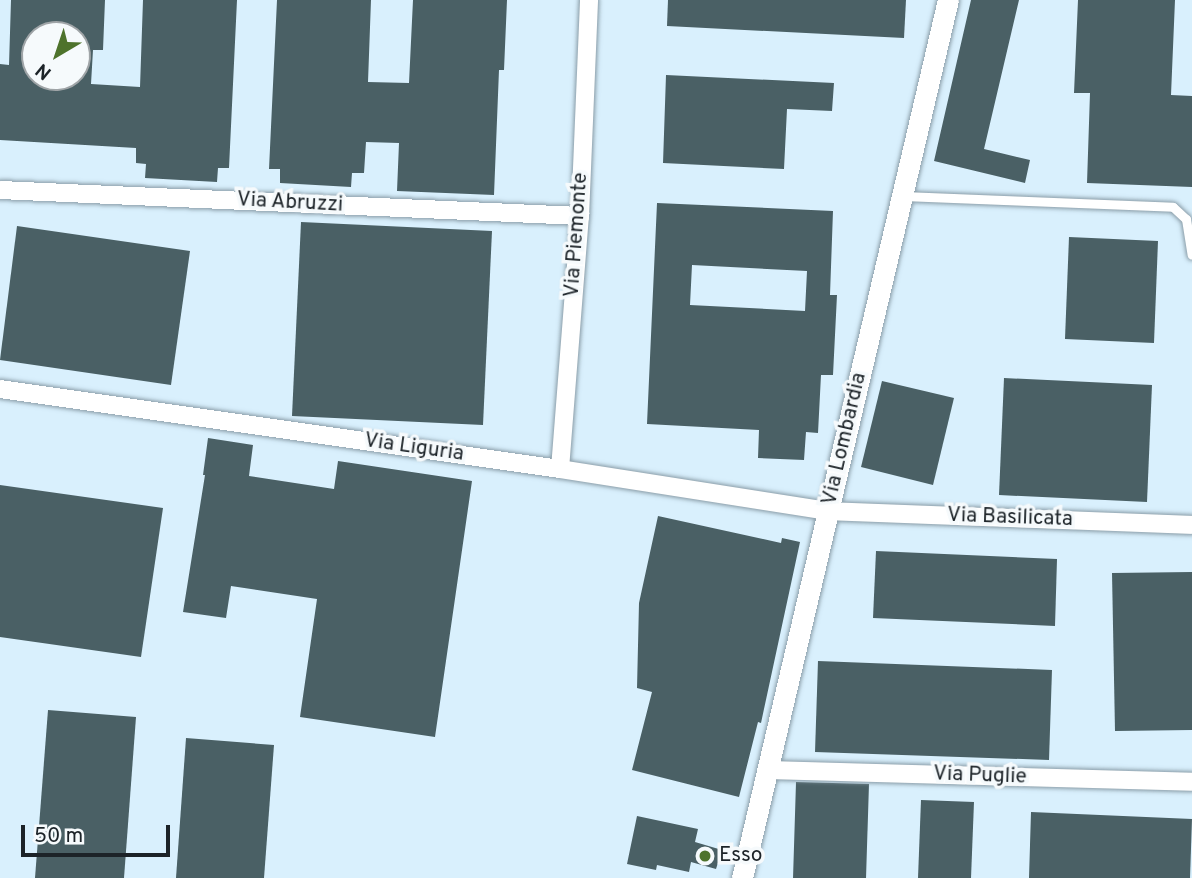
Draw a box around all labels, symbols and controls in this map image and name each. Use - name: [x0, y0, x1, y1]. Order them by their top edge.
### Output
- north arrow: [21, 21, 91, 91]
- text: N: [31, 57, 57, 84]
- street label: Via Piemonte: [560, 172, 594, 298]
- street label: Via Abruzzi: [236, 188, 344, 218]
- street label: Via Lombardia: [817, 370, 873, 508]
- street label: Via Liguria: [363, 429, 465, 467]
- street label: Via Basilicata: [947, 503, 1073, 533]
- street label: Via Puglie: [933, 762, 1027, 790]
- scale bar: [24, 812, 173, 856]
- text: 50 m: [34, 823, 83, 850]
- place label: Esso: [719, 843, 762, 869]
- marker: Esso: [697, 848, 713, 864]

